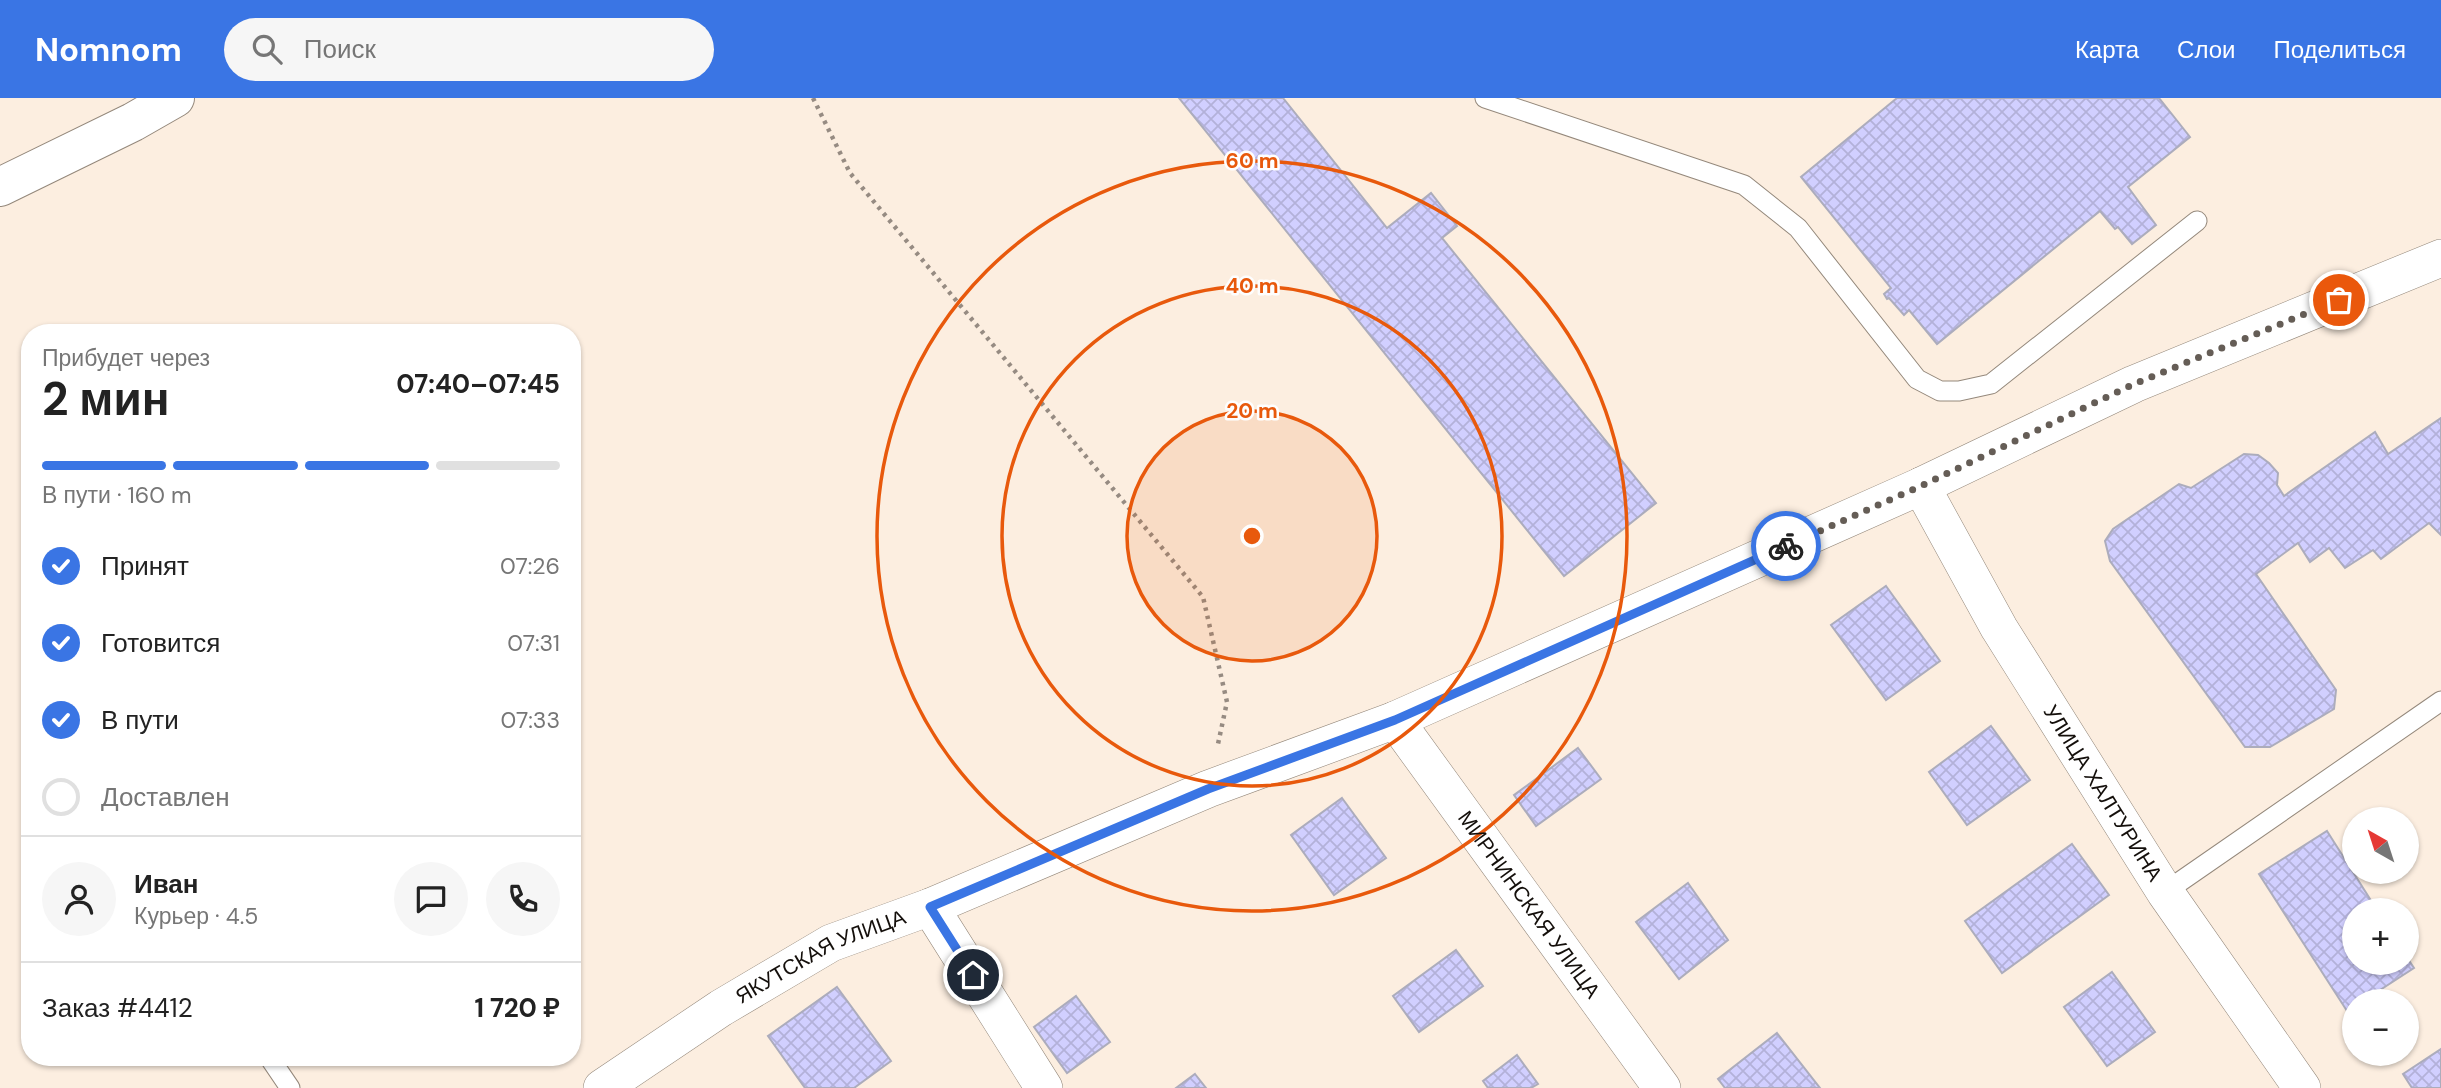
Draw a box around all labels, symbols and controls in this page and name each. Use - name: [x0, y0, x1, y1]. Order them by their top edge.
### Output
- search box: [224, 18, 714, 81]
- text: Nomnom: [35, 28, 182, 71]
- icon: search: [248, 30, 286, 68]
- text: Поиск: [304, 32, 376, 66]
- text: Карта: [2075, 34, 2139, 65]
- text: Слои: [2177, 34, 2235, 65]
- text: Поделиться: [2273, 34, 2406, 65]
- text: 60 m: [1226, 147, 1278, 175]
- pin: [2309, 270, 2369, 330]
- text: 40 m: [1225, 272, 1279, 300]
- icon: bag: [2320, 281, 2358, 319]
- text: Прибудет через: [42, 343, 210, 373]
- text: 07:40–07:45: [396, 367, 560, 401]
- text: 2 мин: [42, 369, 169, 429]
- text: 20 m: [1226, 397, 1278, 425]
- text: В пути · 160 m: [42, 480, 192, 510]
- courier: [1751, 511, 1821, 581]
- centre of rings: [1240, 524, 1264, 548]
- icon: bike: [1767, 527, 1805, 565]
- icon: check: [42, 547, 80, 585]
- text: Принят: [101, 549, 189, 583]
- text: 07:26: [500, 551, 560, 581]
- icon: check: [42, 624, 80, 662]
- text: Готовится: [101, 626, 220, 660]
- text: 07:31: [507, 628, 560, 658]
- street label: УЛИЦА ХАЛТУРИНА: [2037, 700, 2169, 887]
- icon: check: [42, 701, 80, 739]
- text: В пути: [101, 703, 179, 737]
- text: 07:33: [500, 705, 560, 735]
- text: Доставлен: [101, 780, 230, 814]
- street label: МИРНИНСКАЯ УЛИЦА: [1451, 805, 1606, 1004]
- north arrow: [2342, 807, 2418, 884]
- map controls: [2342, 807, 2419, 1066]
- button: person: [42, 862, 116, 936]
- button: chat: [394, 862, 468, 936]
- button: phone: [486, 862, 560, 936]
- text: Иван: [134, 867, 199, 901]
- button: +: [2342, 898, 2419, 975]
- text: Курьер · 4.5: [134, 901, 258, 931]
- street label: ЯКУТСКАЯ УЛИЦА: [730, 903, 909, 1010]
- pin: [943, 945, 1003, 1005]
- icon: home: [954, 956, 992, 994]
- button: −: [2342, 989, 2419, 1066]
- text: Заказ #4412: [42, 991, 193, 1025]
- text: 1 720 ₽: [474, 991, 560, 1025]

